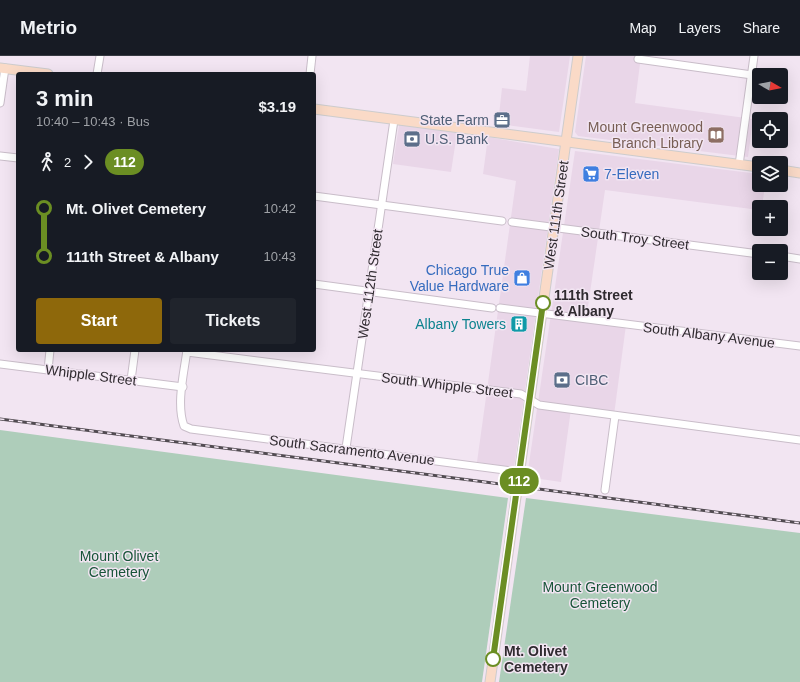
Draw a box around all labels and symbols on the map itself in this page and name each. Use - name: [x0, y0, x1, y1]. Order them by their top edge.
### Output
- north arrow: [752, 68, 788, 104]
- office icon: State Farm: [492, 110, 512, 130]
- place label: State Farm: [420, 112, 489, 128]
- place label: Mount Greenwood Branch Library: [588, 119, 703, 151]
- library icon: Mount Greenwood Branch Library: [706, 125, 726, 145]
- bank icon: U.S. Bank: [402, 129, 422, 149]
- place label: U.S. Bank: [425, 131, 489, 147]
- street label: West 111th Street: [540, 159, 572, 270]
- supermarket icon: 7-Eleven: [581, 164, 601, 184]
- place label: 7-Eleven: [604, 166, 659, 182]
- street label: South Troy Street: [580, 223, 690, 253]
- street label: West 112th Street: [354, 228, 386, 340]
- place label: Chicago True Value Hardware: [410, 262, 509, 294]
- shop icon: Chicago True Value Hardware: [512, 268, 532, 288]
- place label: 111th Street & Albany: [554, 287, 633, 319]
- marker: 111th Street & Albany: [535, 295, 551, 311]
- building icon: Albany Towers: [509, 314, 529, 334]
- place label: Albany Towers: [415, 316, 506, 332]
- street label: South Albany Avenue: [642, 319, 776, 351]
- street label: Whipple Street: [44, 361, 138, 389]
- street label: South Whipple Street: [380, 369, 514, 401]
- bank icon: CIBC: [552, 370, 572, 390]
- place label: CIBC: [575, 372, 608, 388]
- street label: South Sacramento Avenue: [268, 432, 436, 468]
- line badge: 112: [496, 468, 542, 494]
- park label: Mount Olivet Cemetery: [80, 548, 158, 580]
- park label: Mount Greenwood Cemetery: [542, 579, 658, 611]
- place label: Mt. Olivet Cemetery: [504, 643, 568, 675]
- marker: Mt. Olivet Cemetery: [485, 651, 501, 667]

